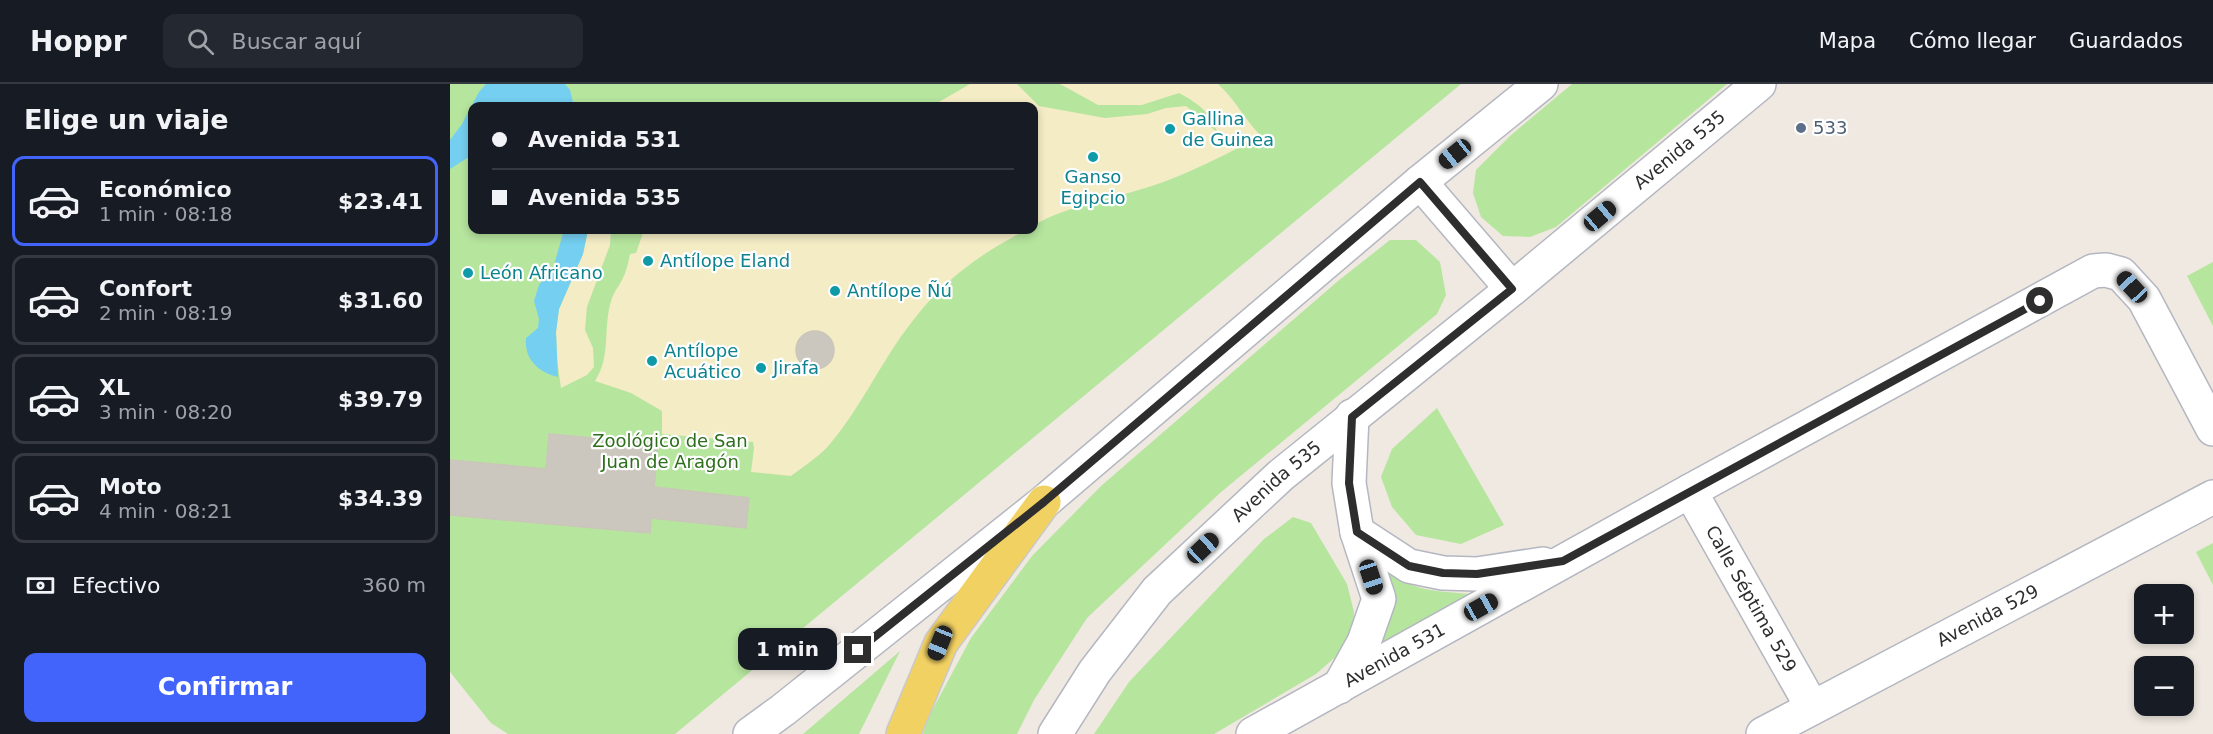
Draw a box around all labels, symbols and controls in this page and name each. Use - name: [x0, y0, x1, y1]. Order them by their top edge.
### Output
- search box: [163, 14, 583, 68]
- text: Hoppr: [30, 25, 127, 58]
- icon: search: [184, 25, 217, 58]
- text: Buscar aquí: [232, 29, 361, 54]
- text: Mapa: [1819, 29, 1876, 53]
- text: Cómo llegar: [1909, 29, 2036, 53]
- text: Guardados: [2069, 29, 2183, 53]
- text: Elige un viaje: [24, 104, 228, 135]
- street label: Avenida 535: [1629, 106, 1729, 193]
- place label: Gallina de Guinea: [1182, 108, 1274, 150]
- place label: 533: [1813, 117, 1847, 138]
- marker: 533: [1794, 121, 1808, 135]
- marker: Gallina de Guinea: [1163, 122, 1177, 136]
- text: Avenida 531: [528, 127, 681, 152]
- car: [1435, 136, 1475, 172]
- marker: Ganso Egipcio: [1086, 150, 1100, 164]
- place label: Ganso Egipcio: [1060, 166, 1126, 208]
- icon: car: [27, 174, 81, 228]
- text: Económico: [99, 177, 232, 202]
- text: Avenida 535: [528, 185, 681, 210]
- text: $23.41: [338, 189, 423, 214]
- car: [1580, 198, 1620, 234]
- text: 1 min · 08:18: [99, 202, 233, 226]
- place label: Antílope Eland: [660, 250, 790, 271]
- marker: Antílope Eland: [641, 254, 655, 268]
- place label: León Africano: [480, 262, 603, 283]
- marker: León Africano: [461, 266, 475, 280]
- car: [2113, 268, 2151, 306]
- icon: car: [27, 273, 81, 327]
- text: Confort: [99, 276, 192, 301]
- place label: Antílope Ñú: [847, 280, 952, 301]
- marker: Antílope Ñú: [828, 284, 842, 298]
- route start: [2026, 287, 2053, 314]
- text: $31.60: [338, 288, 423, 313]
- text: 2 min · 08:19: [99, 301, 233, 325]
- place label: Antílope Acuático: [664, 340, 741, 382]
- marker: Antílope Acuático: [645, 354, 659, 368]
- place label: Jirafa: [772, 357, 819, 378]
- marker: Jirafa: [754, 361, 768, 375]
- icon: car: [27, 372, 81, 426]
- text: XL: [99, 375, 130, 400]
- text: $39.79: [338, 387, 423, 412]
- text: 3 min · 08:20: [99, 400, 233, 424]
- park label: Zoológico de San Juan de Aragón: [592, 430, 748, 472]
- street label: Avenida 535: [1227, 436, 1325, 526]
- icon: car: [27, 471, 81, 525]
- text: Moto: [99, 474, 162, 499]
- text: $34.39: [338, 486, 423, 511]
- text: 4 min · 08:21: [99, 499, 233, 523]
- street label: Calle Séptima 529: [1702, 522, 1801, 676]
- car: [1184, 529, 1222, 567]
- car: [1357, 557, 1385, 597]
- icon: cash: [24, 569, 57, 602]
- text: Efectivo: [72, 573, 161, 598]
- text: 360 m: [362, 573, 426, 597]
- street label: Avenida 529: [1933, 580, 2042, 651]
- map controls: [2134, 584, 2194, 716]
- button: +: [2134, 584, 2194, 644]
- car: [1461, 590, 1501, 624]
- street label: Avenida 531: [1340, 618, 1448, 691]
- car: [925, 623, 955, 663]
- callout: 1 min: [738, 629, 837, 671]
- route end: [844, 636, 871, 663]
- text: 1 min: [756, 637, 819, 661]
- button: Confirmar: [24, 653, 426, 722]
- button: −: [2134, 656, 2194, 716]

